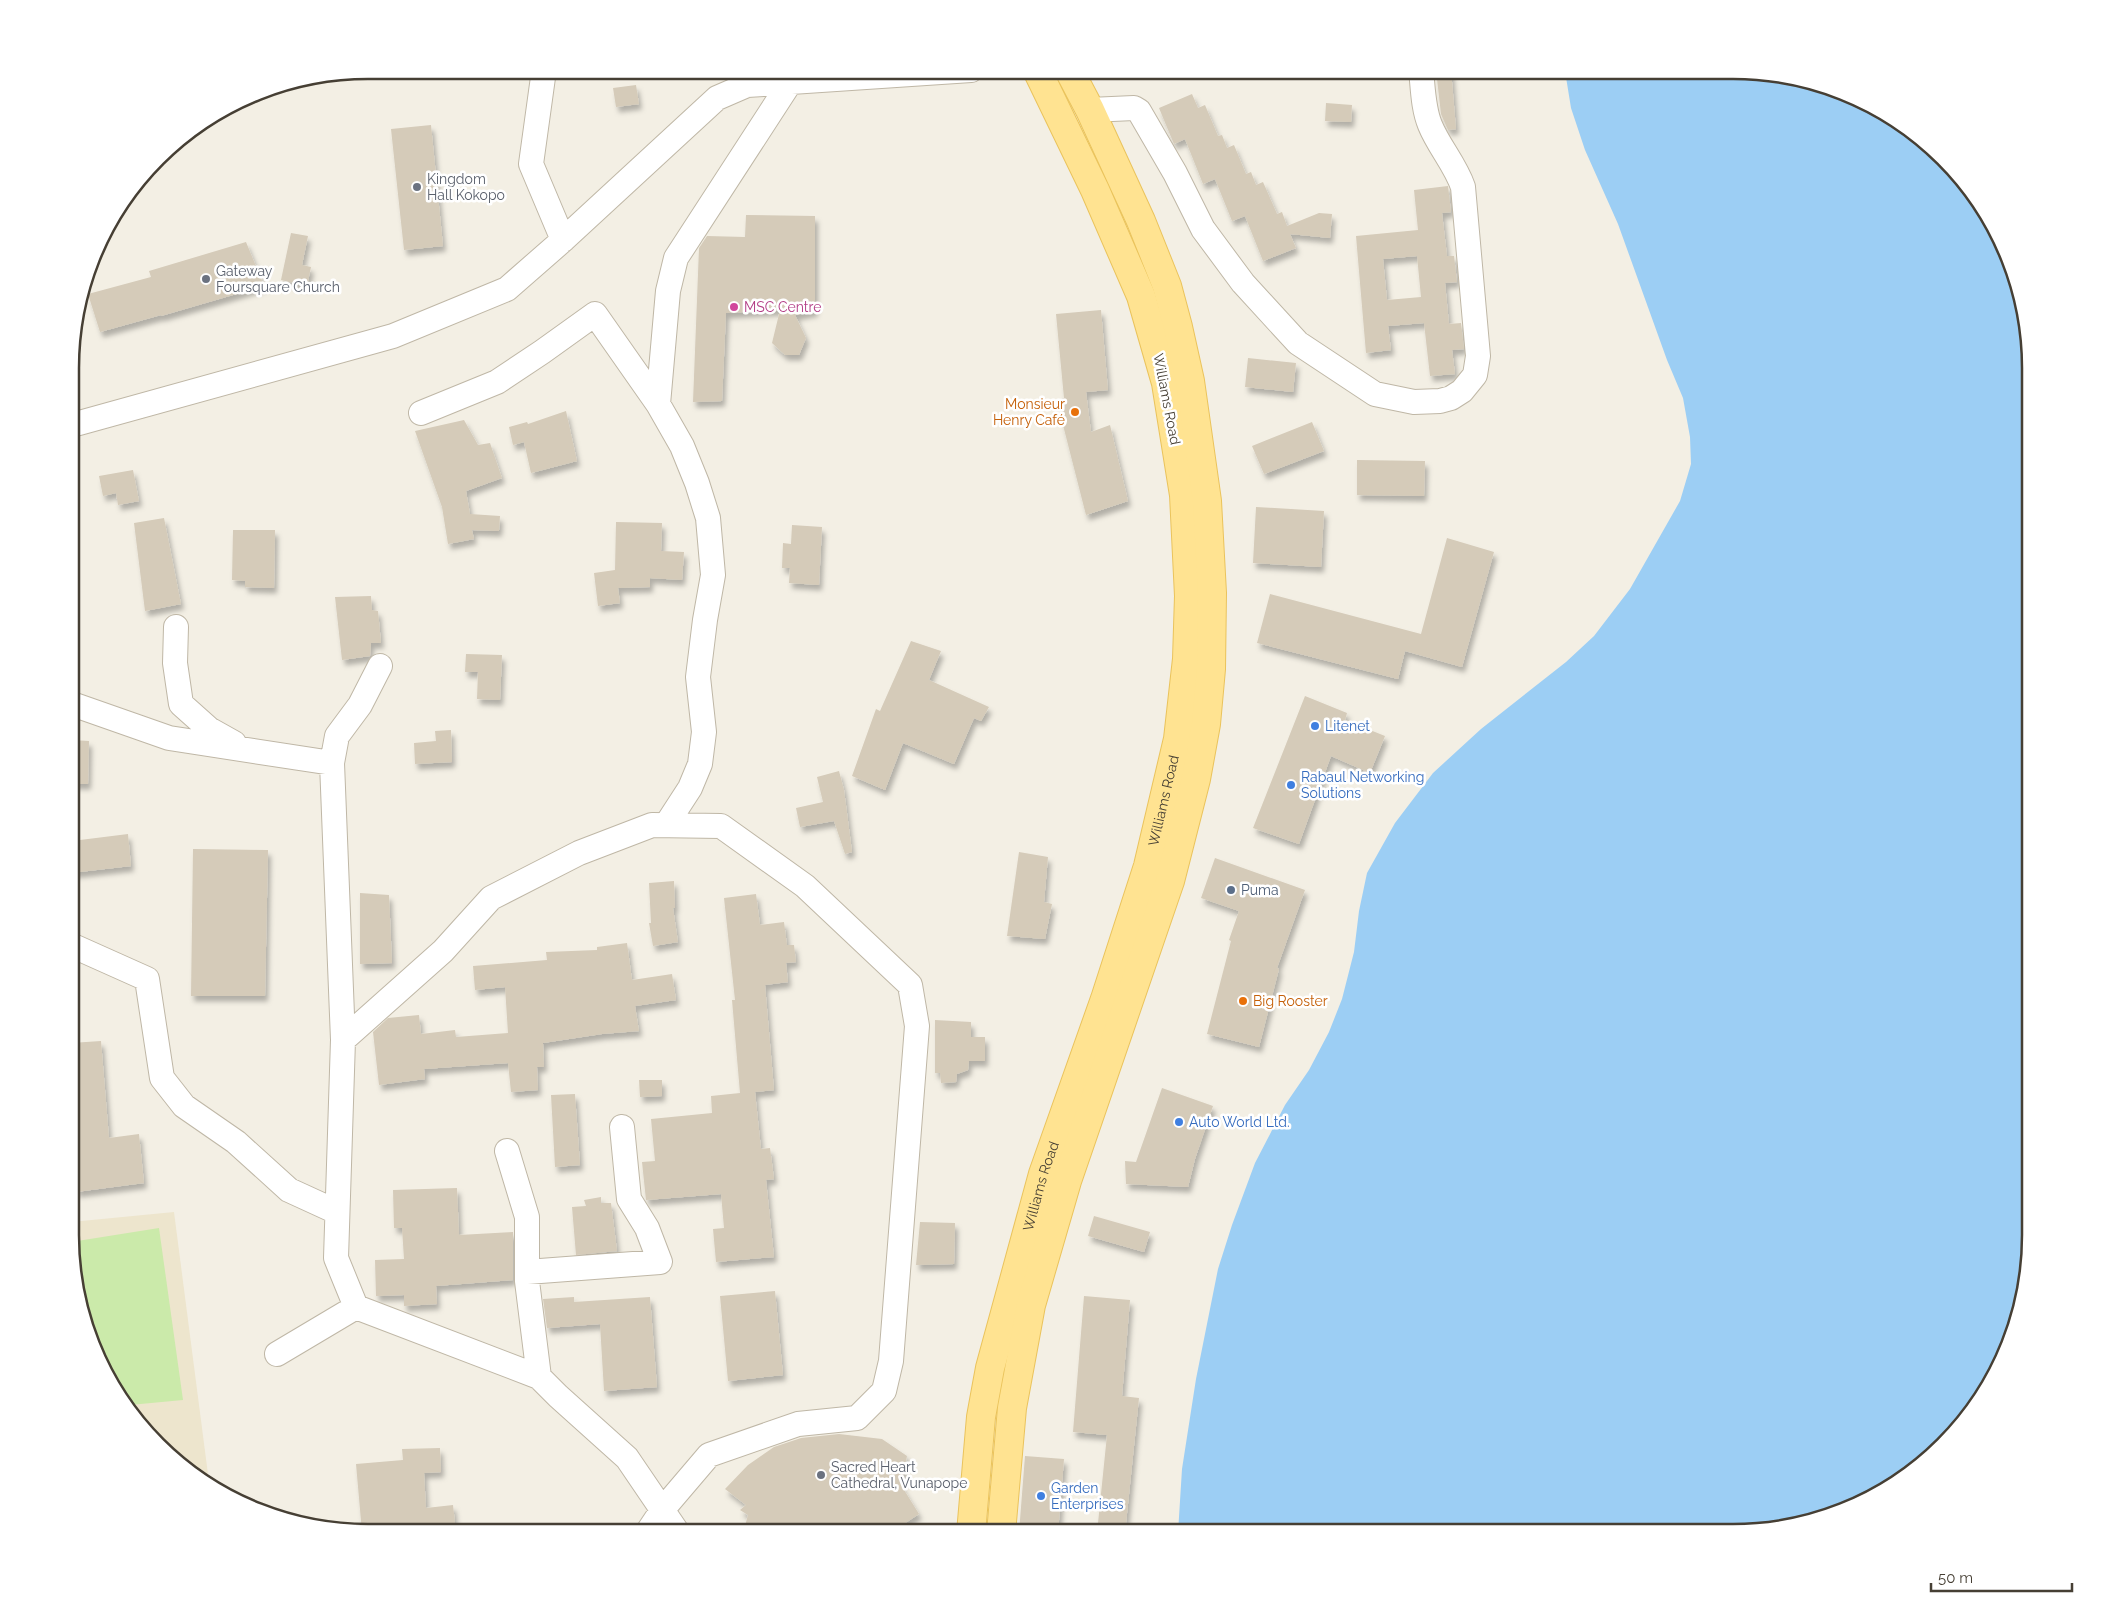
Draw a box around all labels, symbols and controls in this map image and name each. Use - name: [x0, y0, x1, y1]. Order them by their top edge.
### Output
- place label: Kingdom Hall Kokopo: [427, 171, 505, 203]
- marker: Kingdom Hall Kokopo: [411, 181, 423, 193]
- place label: Gateway Foursquare Church: [216, 263, 340, 295]
- marker: Gateway Foursquare Church: [200, 273, 212, 285]
- place label: MSC Centre: [744, 299, 821, 315]
- marker: MSC Centre: [728, 301, 740, 313]
- street label: Williams Road: [1150, 352, 1184, 446]
- place label: Monsieur Henry Café: [993, 396, 1065, 428]
- marker: Monsieur Henry Café: [1069, 406, 1081, 418]
- place label: Litenet: [1325, 718, 1370, 734]
- marker: Litenet: [1309, 720, 1321, 732]
- street label: Williams Road: [1145, 754, 1182, 848]
- place label: Rabaul Networking Solutions: [1301, 769, 1424, 801]
- marker: Rabaul Networking Solutions: [1285, 779, 1297, 791]
- place label: Puma: [1241, 882, 1279, 898]
- marker: Puma: [1225, 884, 1237, 896]
- place label: Big Rooster: [1253, 993, 1328, 1009]
- marker: Big Rooster: [1237, 995, 1249, 1007]
- place label: Auto World Ltd.: [1189, 1114, 1290, 1130]
- marker: Auto World Ltd.: [1173, 1116, 1185, 1128]
- street label: Williams Road: [1020, 1139, 1062, 1233]
- place label: Sacred Heart Cathedral, Vunapope: [831, 1459, 967, 1491]
- marker: Sacred Heart Cathedral, Vunapope: [815, 1469, 827, 1481]
- place label: Garden Enterprises: [1051, 1480, 1124, 1512]
- marker: Garden Enterprises: [1035, 1490, 1047, 1502]
- scale bar: [1931, 1560, 2072, 1592]
- text: 50 m: [1938, 1569, 1973, 1587]

